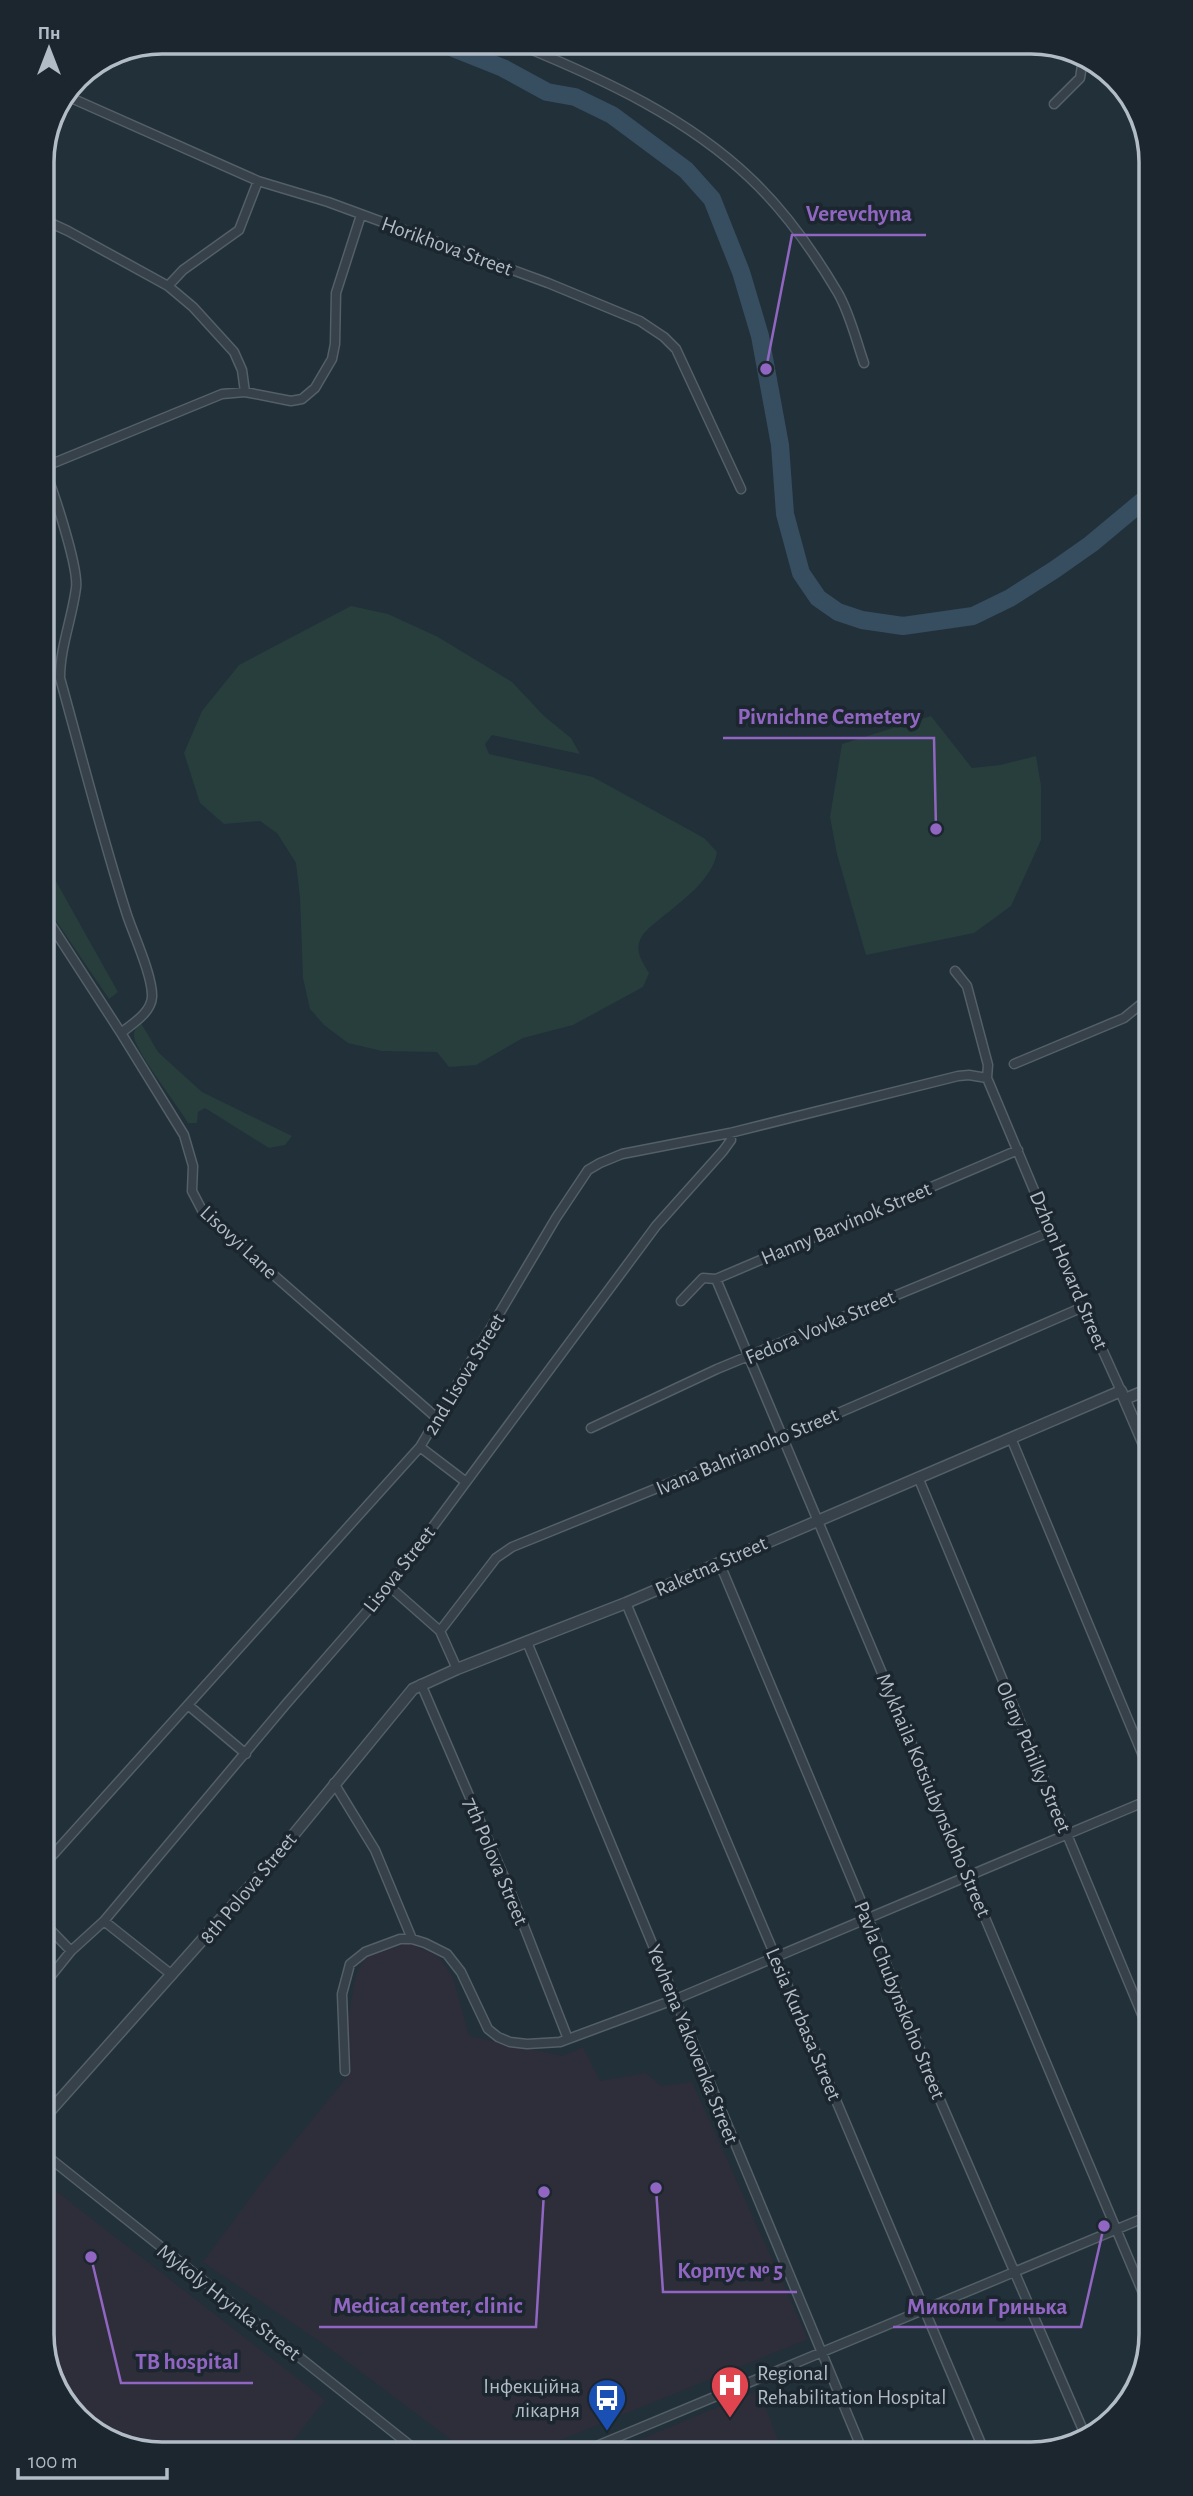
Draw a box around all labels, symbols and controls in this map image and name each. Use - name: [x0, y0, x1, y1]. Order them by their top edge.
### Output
- north arrow: [14, 14, 84, 84]
- text: Пн: [37, 24, 61, 43]
- callout: Verevchyna: [792, 191, 926, 235]
- text: Verevchyna: [806, 203, 912, 226]
- street label: Horikhova Street: [379, 213, 515, 280]
- callout: Pivnichne Cemetery: [723, 694, 934, 738]
- text: Pivnichne Cemetery: [737, 706, 921, 729]
- street label: Hanny Barvinok Street: [758, 1178, 934, 1269]
- street label: Dzhon Hovard Street: [1026, 1188, 1112, 1353]
- street label: Lisovyi Lane: [196, 1202, 281, 1283]
- street label: Fedora Vovka Street: [742, 1286, 898, 1368]
- street label: 2nd Lisova Street: [420, 1310, 509, 1439]
- street label: Ivana Bahrianoho Street: [653, 1404, 841, 1499]
- street label: Lisova Street: [359, 1522, 439, 1616]
- street label: Raketna Street: [652, 1532, 771, 1600]
- street label: Mykhaila Kotsiubynskoho Street: [873, 1670, 995, 1920]
- street label: Oleny Pchilky Street: [992, 1679, 1075, 1836]
- street label: 7th Polova Street: [459, 1794, 532, 1928]
- street label: 8th Polova Street: [196, 1829, 301, 1948]
- street label: Pavla Chubynskoho Street: [850, 1898, 949, 2102]
- street label: Yevhena Yakovenka Street: [643, 1942, 742, 2147]
- street label: Lesia Kurbasa Street: [762, 1945, 845, 2104]
- street label: Mykoly Hrynka Street: [153, 2240, 304, 2365]
- callout: Корпус № 5: [663, 2248, 797, 2292]
- text: Корпус № 5: [677, 2260, 783, 2283]
- callout: Medical center, clinic: [319, 2283, 536, 2327]
- callout: Миколи Гринька: [893, 2283, 1081, 2327]
- text: Medical center, clinic: [333, 2295, 523, 2318]
- text: Миколи Гринька: [907, 2296, 1067, 2319]
- callout: TB hospital: [121, 2339, 253, 2383]
- text: TB hospital: [135, 2351, 239, 2374]
- place label: Regional Rehabilitation Hospital: [757, 2363, 946, 2408]
- hospital icon: Regional Rehabilitation Hospital: [709, 2364, 751, 2419]
- place label: Інфекційна лікарня: [483, 2376, 580, 2421]
- bus stop icon: Інфекційна лікарня: [586, 2377, 628, 2432]
- scale bar: [18, 2436, 166, 2480]
- text: 100 m: [28, 2451, 78, 2472]

